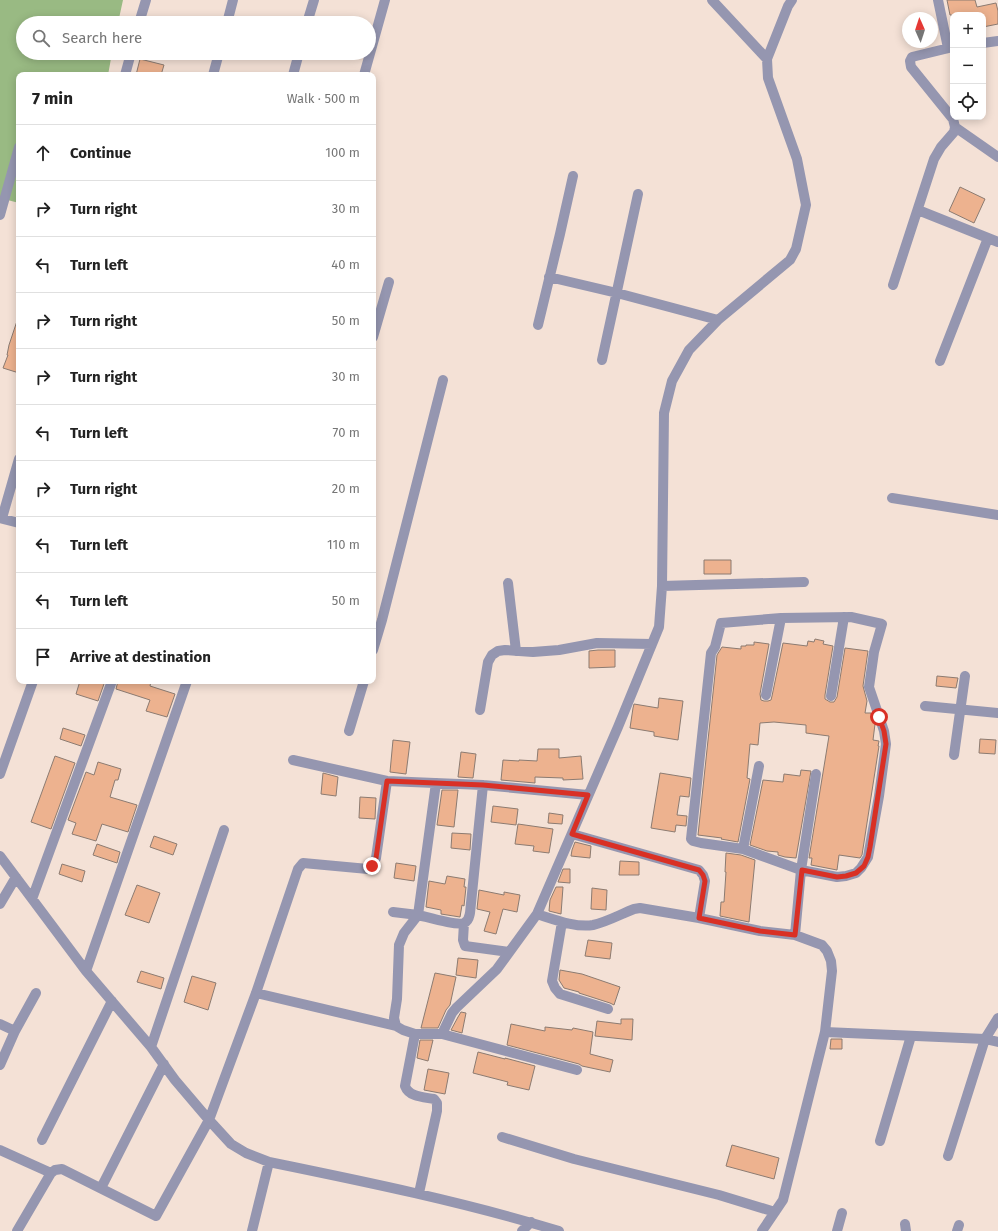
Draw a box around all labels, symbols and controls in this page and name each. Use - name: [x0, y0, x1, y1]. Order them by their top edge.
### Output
- north arrow: [902, 12, 938, 48]
- map controls: [950, 12, 986, 120]
- button: +: [950, 12, 986, 48]
- search box: [16, 16, 376, 60]
- icon: search: [30, 27, 52, 49]
- text: Search here: [62, 29, 142, 47]
- button: −: [950, 48, 986, 84]
- button: locate: [950, 84, 986, 120]
- text: 7 min: [32, 88, 73, 109]
- text: Walk · 500 m: [287, 91, 360, 106]
- icon: ahead: [32, 142, 54, 164]
- text: Continue: [70, 144, 131, 162]
- text: 100 m: [325, 145, 360, 160]
- icon: right: [32, 198, 54, 220]
- text: Turn right: [70, 200, 137, 218]
- text: 30 m: [332, 201, 360, 216]
- icon: left: [32, 254, 54, 276]
- text: Turn left: [70, 256, 128, 274]
- text: 40 m: [331, 257, 360, 272]
- icon: right: [32, 310, 54, 332]
- text: Turn right: [70, 312, 137, 330]
- text: 50 m: [332, 313, 360, 328]
- icon: right: [32, 366, 54, 388]
- text: Turn right: [70, 368, 137, 386]
- text: 30 m: [332, 369, 360, 384]
- icon: left: [32, 422, 54, 444]
- text: Turn left: [70, 424, 128, 442]
- text: 70 m: [333, 425, 360, 440]
- icon: right: [32, 478, 54, 500]
- text: Turn right: [70, 480, 137, 498]
- text: 20 m: [332, 481, 360, 496]
- icon: left: [32, 534, 54, 556]
- text: Turn left: [70, 536, 128, 554]
- text: 110 m: [327, 537, 360, 552]
- icon: left: [32, 590, 54, 612]
- text: Turn left: [70, 592, 128, 610]
- text: 50 m: [332, 593, 360, 608]
- icon: arrive: [32, 646, 54, 668]
- text: Arrive at destination: [70, 648, 211, 666]
- route start: [870, 708, 888, 726]
- route end: [363, 857, 381, 875]

